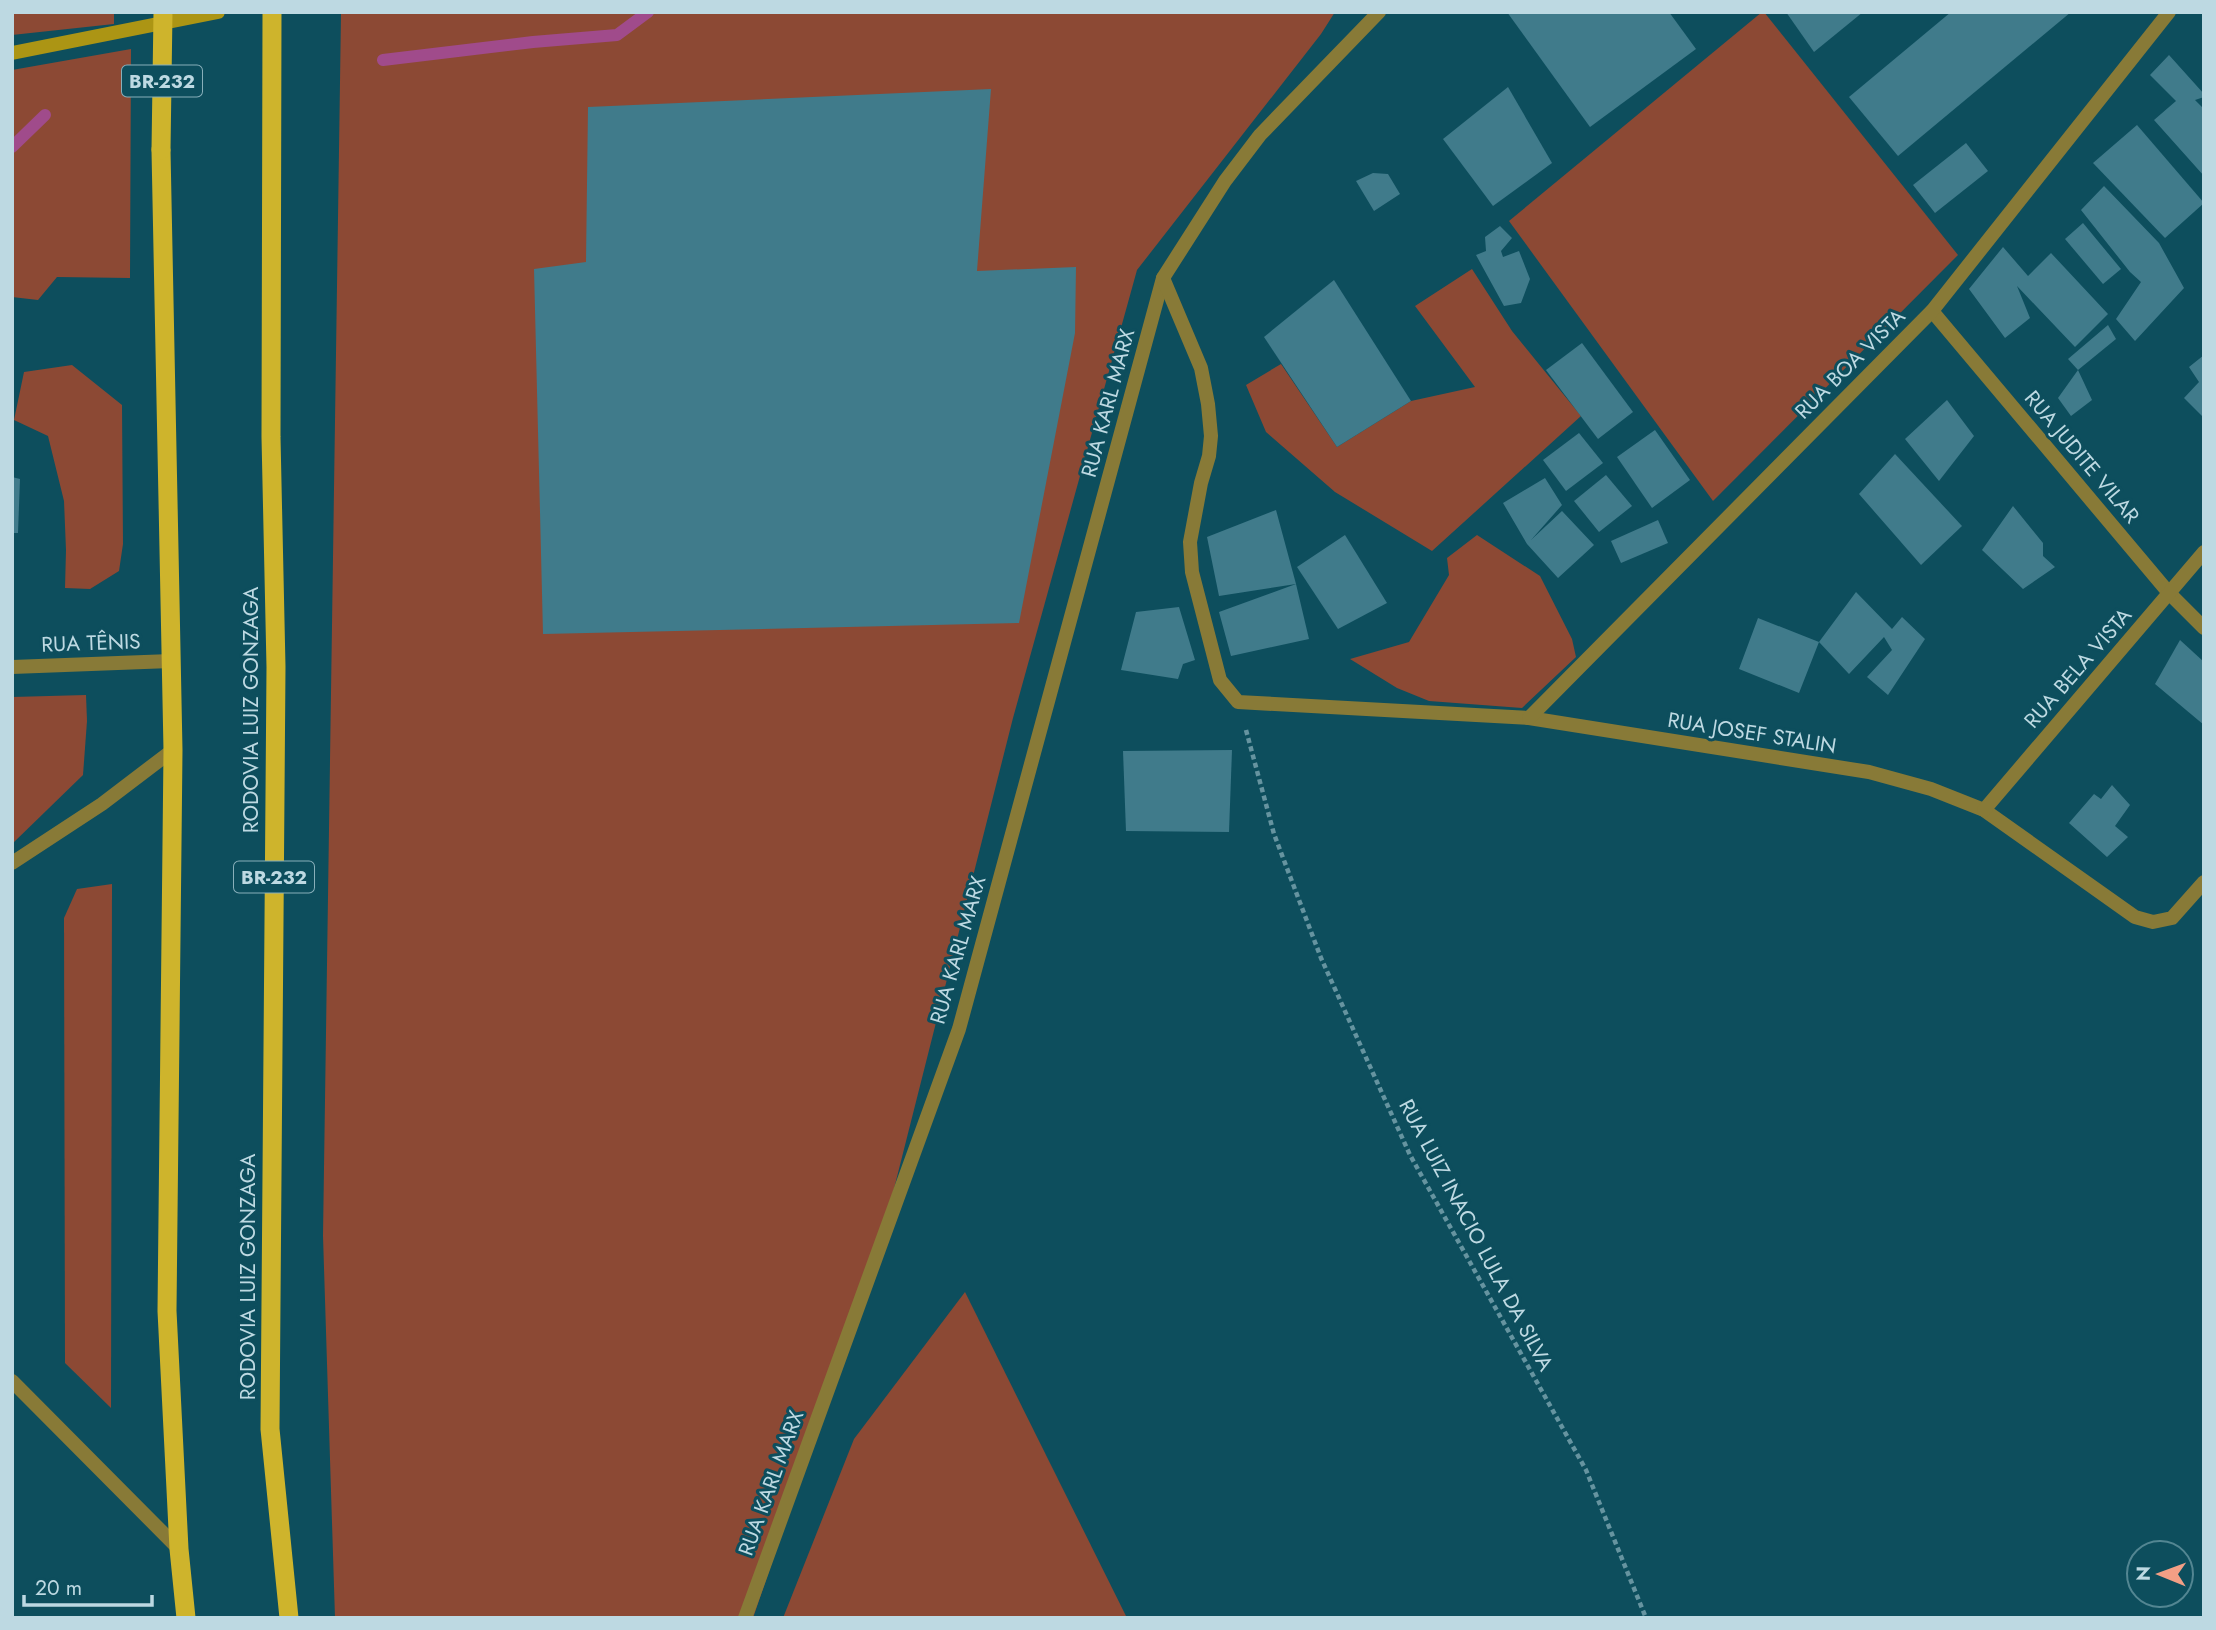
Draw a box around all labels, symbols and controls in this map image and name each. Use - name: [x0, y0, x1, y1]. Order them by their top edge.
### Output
- road number: BR-232: [122, 66, 202, 96]
- street label: RUA BOA VISTA: [1788, 302, 1912, 426]
- street label: RUA KARL MARX: [1074, 325, 1142, 481]
- street label: RUA JUDITE VILAR: [2017, 384, 2147, 530]
- street label: RODOVIA LUIZ GONZAGA: [236, 587, 266, 833]
- street label: RUA BELA VISTA: [2017, 601, 2139, 735]
- street label: RUA TÊNIS: [41, 626, 141, 660]
- street label: RUA JOSEF STALIN: [1665, 705, 1839, 761]
- road number: BR-232: [234, 862, 314, 892]
- street label: RUA KARL MARX: [923, 872, 994, 1027]
- street label: RUA LUIZ INACIO LULA DA SILVA: [1391, 1094, 1561, 1376]
- street label: RODOVIA LUIZ GONZAGA: [233, 1154, 263, 1400]
- street label: RUA KARL MARX: [731, 1406, 811, 1560]
- north arrow: [2125, 1539, 2195, 1609]
- scale bar: [24, 1564, 152, 1608]
- text: N: [2130, 1566, 2157, 1581]
- text: 20 m: [35, 1573, 82, 1603]

